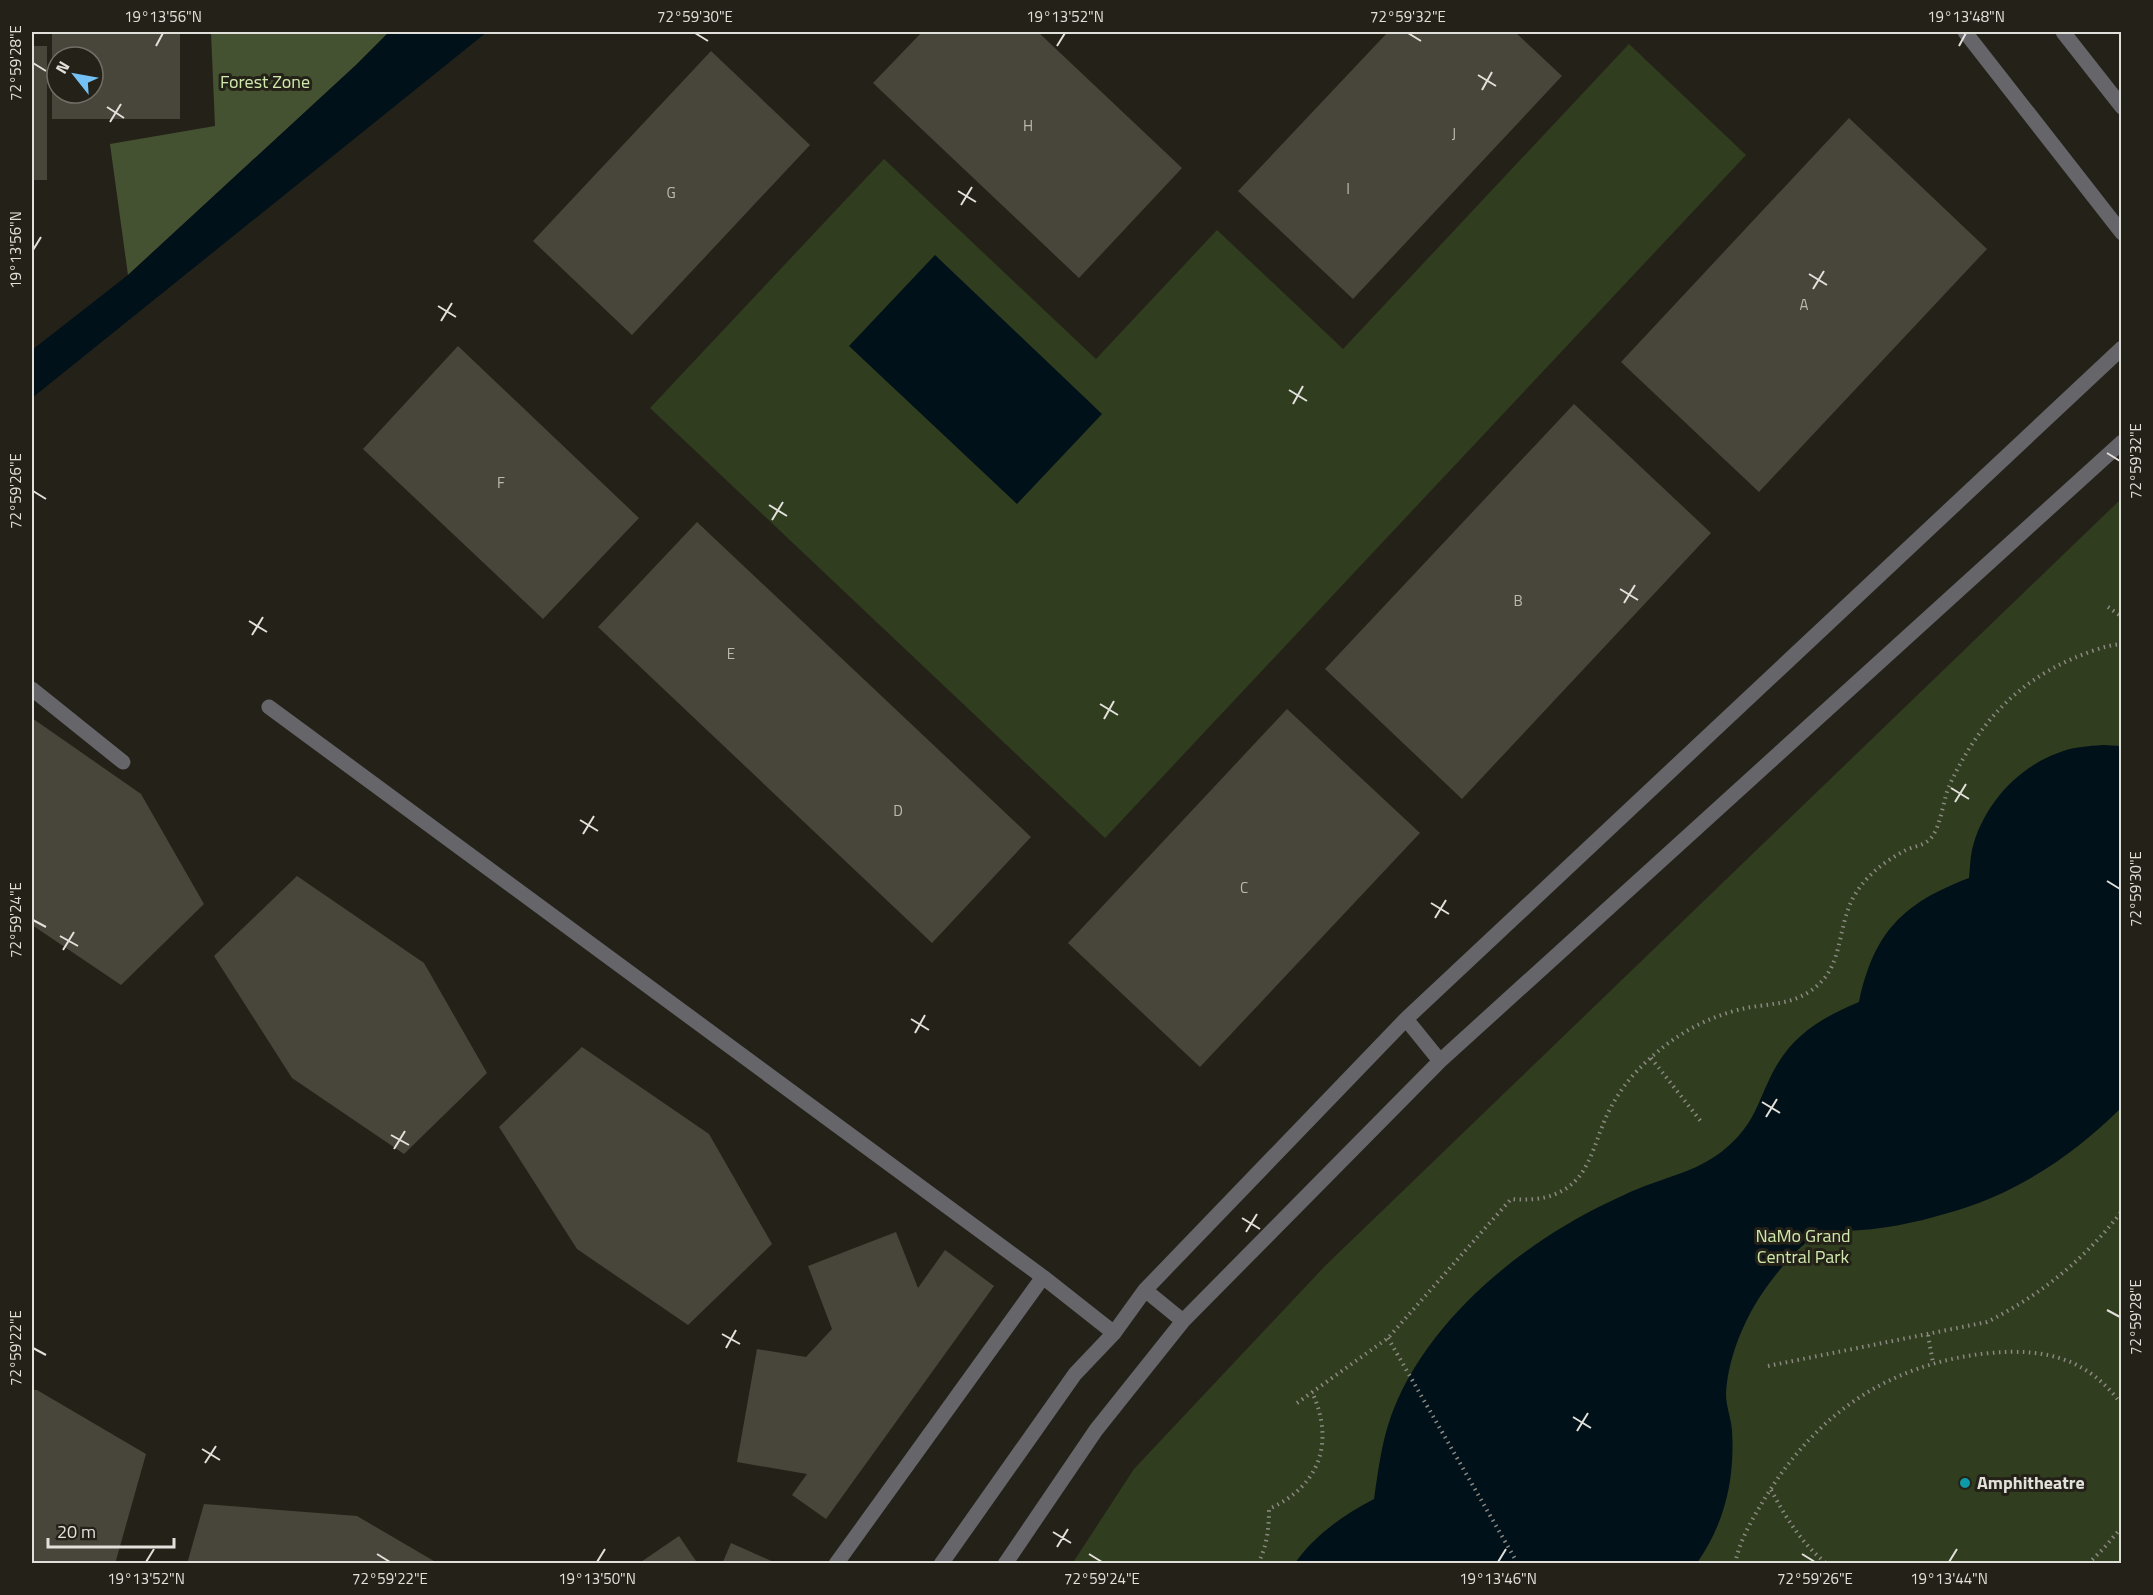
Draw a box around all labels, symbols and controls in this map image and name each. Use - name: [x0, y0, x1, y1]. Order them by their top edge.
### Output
- text: 19°13'56"N: [124, 5, 202, 28]
- text: 72°59'30"E: [657, 5, 733, 28]
- text: 19°13'52"N: [1026, 5, 1104, 28]
- text: 72°59'32"E: [1370, 5, 1446, 28]
- text: 19°13'48"N: [1927, 5, 2005, 28]
- text: 72°59'28"E: [4, 25, 27, 101]
- north arrow: [45, 45, 105, 105]
- text: N: [49, 56, 75, 78]
- park label: Forest Zone: [220, 68, 310, 95]
- house number: H: [1023, 114, 1033, 137]
- house number: J: [1452, 122, 1456, 145]
- house number: I: [1346, 177, 1350, 200]
- house number: G: [666, 181, 676, 204]
- text: 19°13'56"N: [4, 211, 27, 289]
- house number: A: [1800, 293, 1809, 316]
- text: 72°59'32"E: [2124, 423, 2147, 499]
- text: 72°59'26"E: [4, 453, 27, 529]
- house number: F: [497, 471, 505, 494]
- house number: B: [1513, 589, 1523, 612]
- house number: E: [727, 642, 735, 665]
- house number: D: [893, 799, 903, 822]
- text: 72°59'30"E: [2124, 851, 2147, 927]
- house number: C: [1240, 876, 1248, 899]
- text: 72°59'24"E: [4, 882, 27, 958]
- park label: NaMo Grand Central Park: [1755, 1222, 1851, 1270]
- text: 72°59'28"E: [2124, 1279, 2147, 1355]
- text: 72°59'22"E: [4, 1310, 27, 1386]
- place label: Amphitheatre: [1977, 1469, 2085, 1496]
- marker: Amphitheatre: [1958, 1476, 1972, 1490]
- scale bar: [48, 1511, 174, 1549]
- text: 20 m: [57, 1518, 96, 1545]
- text: 19°13'52"N: [107, 1567, 185, 1590]
- text: 72°59'22"E: [352, 1567, 428, 1590]
- text: 19°13'50"N: [558, 1567, 636, 1590]
- text: 72°59'24"E: [1064, 1567, 1140, 1590]
- text: 19°13'46"N: [1459, 1567, 1537, 1590]
- text: 72°59'26"E: [1777, 1567, 1853, 1590]
- text: 19°13'44"N: [1910, 1567, 1988, 1590]

